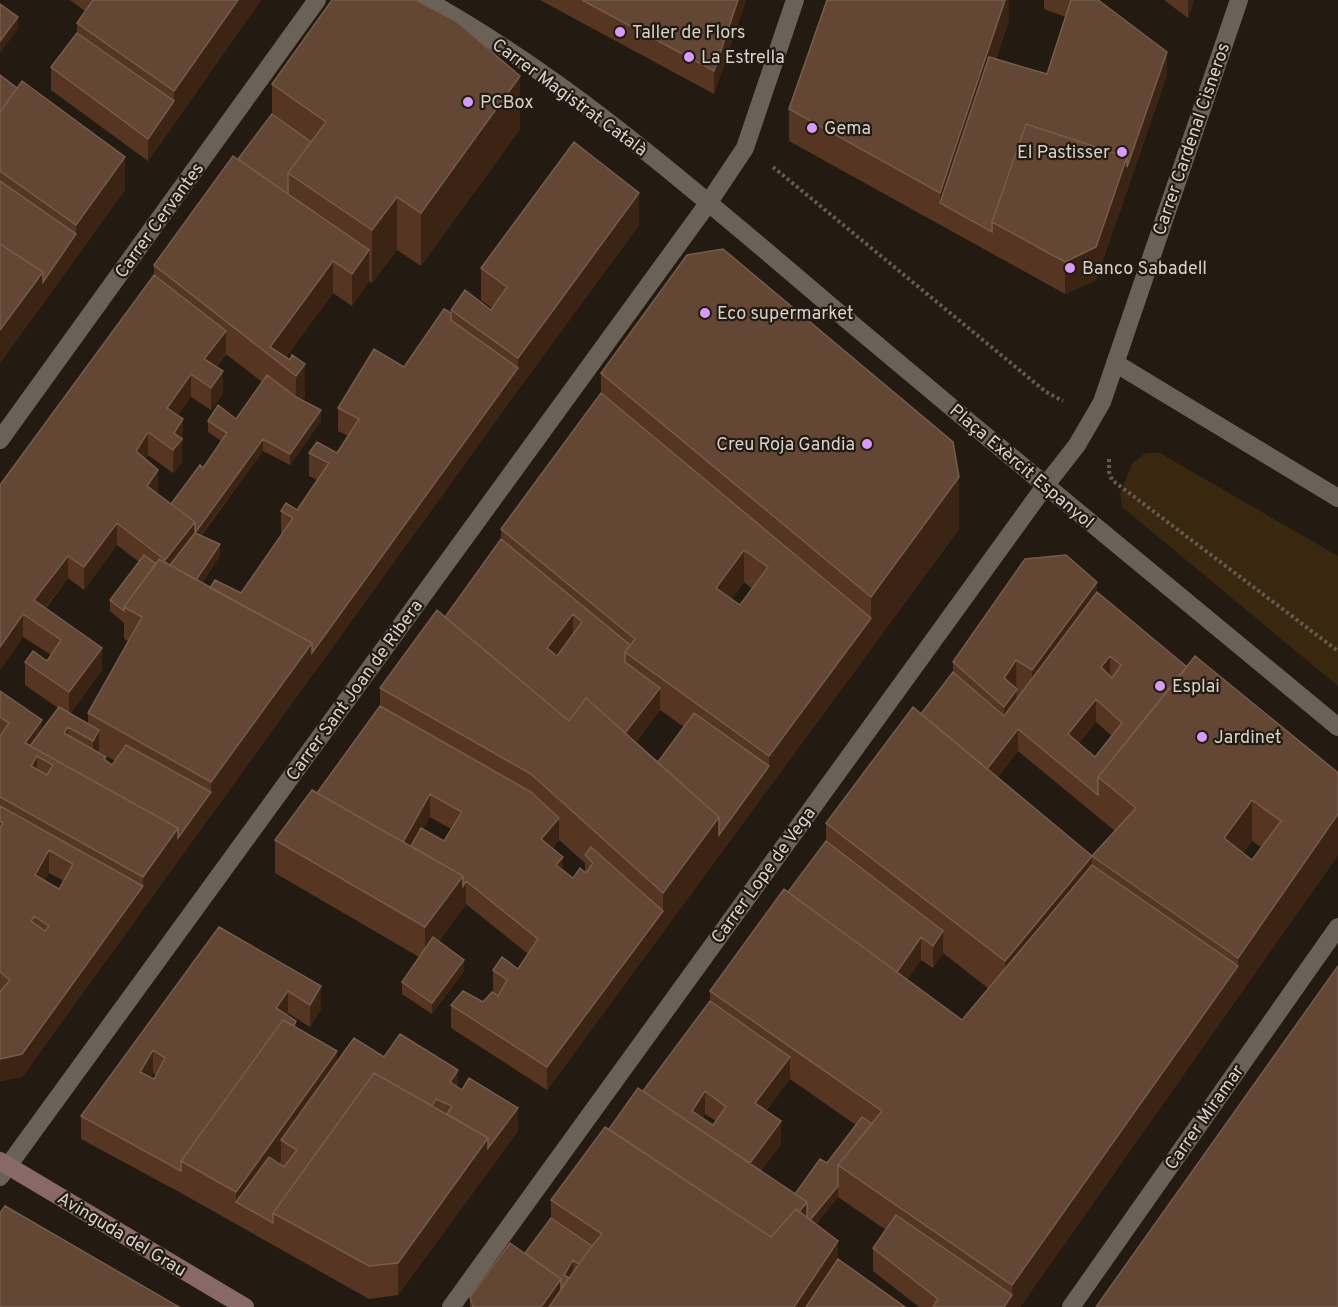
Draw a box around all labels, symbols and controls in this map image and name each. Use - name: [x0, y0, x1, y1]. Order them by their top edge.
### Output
- place label: Taller de Flors: [632, 22, 745, 45]
- marker: Taller de Flors: [613, 25, 627, 39]
- street label: Carrer Magistrat Català: [487, 34, 651, 162]
- street label: Carrer Cardenal Cisneros: [1149, 40, 1236, 239]
- place label: La Estrella: [701, 47, 785, 70]
- marker: La Estrella: [682, 50, 696, 64]
- place label: PCBox: [480, 92, 534, 115]
- marker: PCBox: [461, 95, 475, 109]
- place label: Gema: [824, 118, 871, 141]
- marker: Gema: [805, 121, 819, 135]
- place label: El Pastisser: [1017, 142, 1110, 165]
- marker: El Pastisser: [1115, 145, 1129, 159]
- street label: Carrer Cervantes: [110, 158, 210, 283]
- place label: Banco Sabadell: [1082, 258, 1207, 281]
- marker: Banco Sabadell: [1063, 261, 1077, 275]
- place label: Eco supermarket: [717, 303, 854, 326]
- marker: Eco supermarket: [698, 306, 712, 320]
- street label: Plaça Exèrcit Espanyol: [944, 400, 1098, 534]
- place label: Creu Roja Gandia: [716, 434, 855, 457]
- marker: Creu Roja Gandia: [860, 437, 874, 451]
- street label: Carrer Sant Joan de Ribera: [282, 596, 429, 786]
- place label: Esplai: [1172, 676, 1220, 699]
- marker: Esplai: [1153, 679, 1167, 693]
- place label: Jardinet: [1214, 727, 1281, 750]
- marker: Jardinet: [1195, 730, 1209, 744]
- street label: Carrer Lope de Vega: [707, 803, 822, 949]
- street label: Carrer Miramar: [1160, 1061, 1250, 1175]
- street label: Avinguda del Grau: [52, 1188, 190, 1283]

